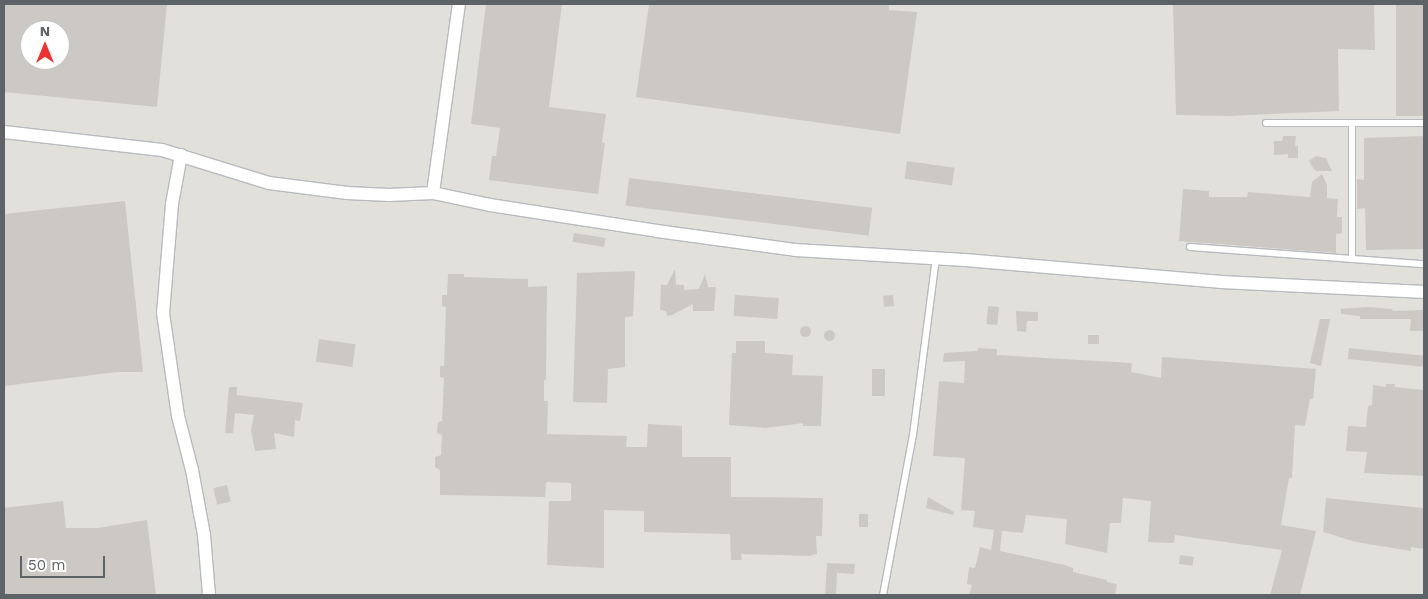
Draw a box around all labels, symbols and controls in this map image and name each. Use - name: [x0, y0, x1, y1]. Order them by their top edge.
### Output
- north arrow: [20, 20, 70, 70]
- text: N: [40, 23, 50, 39]
- scale bar: [22, 546, 108, 578]
- text: 50 m: [28, 556, 65, 574]

